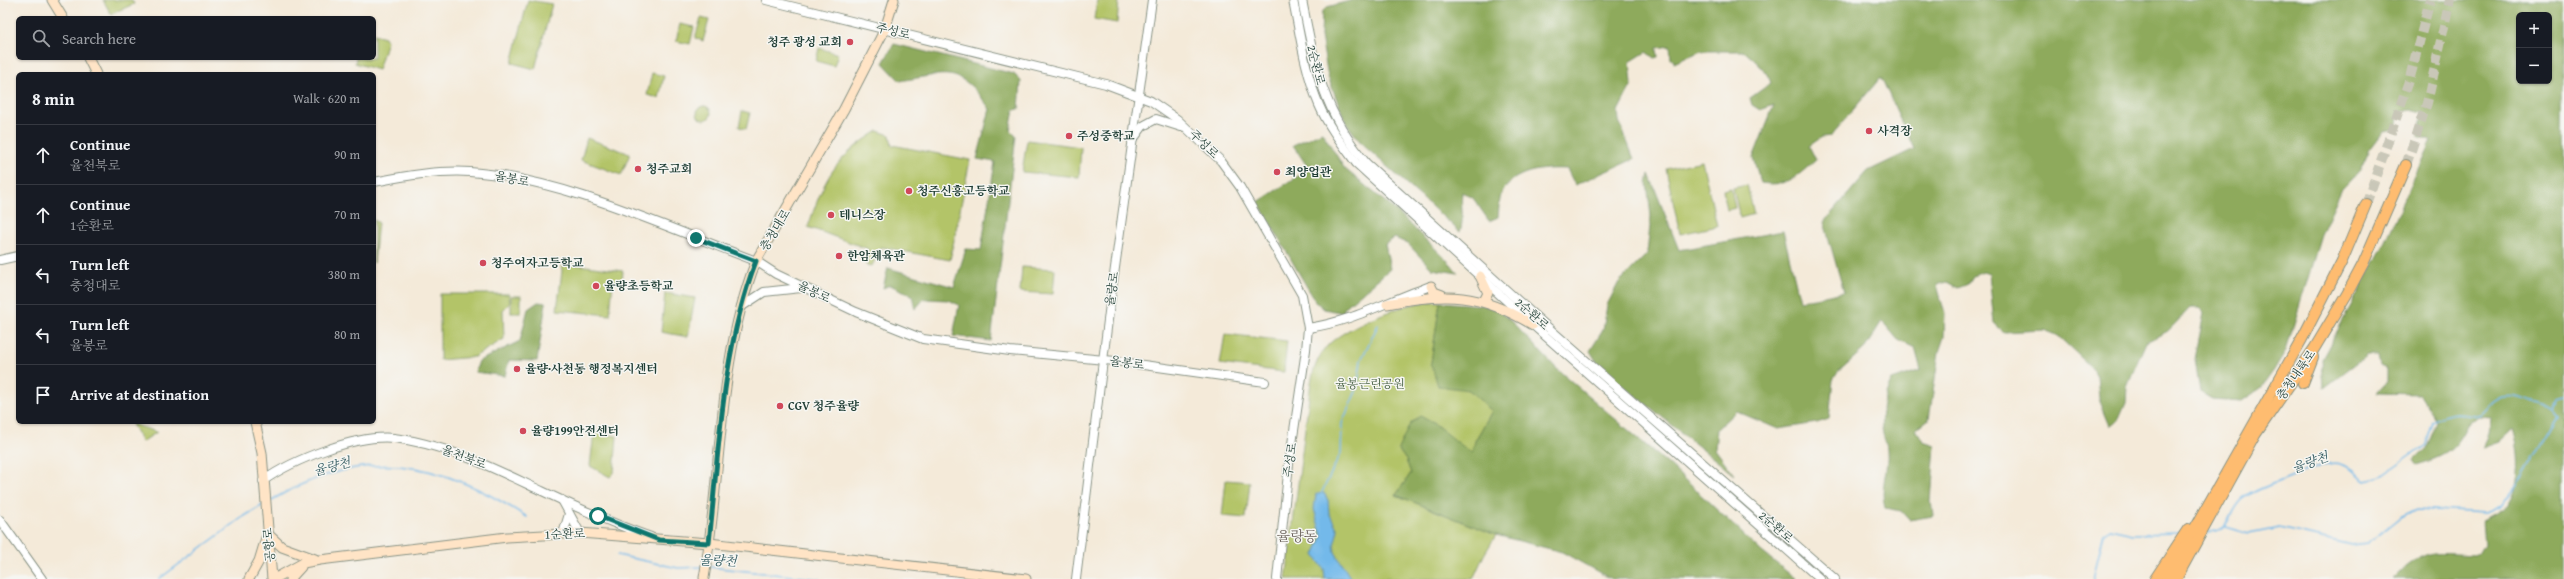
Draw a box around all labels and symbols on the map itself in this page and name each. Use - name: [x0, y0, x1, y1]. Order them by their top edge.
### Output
- street label: 주성로: [874, 18, 912, 43]
- place label: 청주 광성 교회: [767, 33, 842, 50]
- marker: 청주 광성 교회: [845, 37, 855, 47]
- street label: 2순환로: [1303, 43, 1330, 87]
- place label: 사격장: [1877, 122, 1912, 139]
- street label: 주성로: [1186, 125, 1223, 162]
- marker: 사격장: [1864, 126, 1874, 136]
- place label: 주성중학교: [1077, 127, 1135, 144]
- marker: 주성중학교: [1064, 131, 1074, 141]
- place label: 청주교회: [646, 160, 692, 177]
- place label: 최양업관: [1285, 163, 1332, 180]
- marker: 청주교회: [633, 164, 643, 174]
- street label: 율봉로: [493, 167, 531, 190]
- marker: 최양업관: [1272, 167, 1282, 177]
- place label: 청주신흥고등학교: [917, 182, 1010, 199]
- marker: 청주신흥고등학교: [904, 186, 914, 196]
- street label: 충청대로: [755, 205, 794, 254]
- place label: 테니스장: [839, 206, 886, 223]
- marker: 테니스장: [826, 210, 836, 220]
- route end: [687, 229, 705, 247]
- place label: 한암체육관: [847, 247, 905, 264]
- marker: 한암체육관: [834, 251, 844, 261]
- place label: 청주여자고등학교: [491, 254, 584, 271]
- marker: 청주여자고등학교: [478, 258, 488, 268]
- street label: 율량로: [1101, 270, 1122, 307]
- street label: 율봉로: [795, 276, 834, 307]
- place label: 율량초등학교: [604, 277, 674, 294]
- marker: 율량초등학교: [591, 281, 601, 291]
- street label: 2순환로: [1512, 294, 1553, 334]
- street label: 충청내륙로: [2272, 346, 2319, 403]
- street label: 율봉로: [1109, 352, 1146, 373]
- place label: 율량·사천동 행정복지센터: [525, 360, 658, 377]
- marker: 율량·사천동 행정복지센터: [512, 364, 522, 374]
- park label: 율봉근린공원: [1335, 375, 1405, 392]
- place label: CGV 청주율량: [788, 397, 860, 414]
- marker: CGV 청주율량: [775, 401, 785, 411]
- place label: 율량199안전센터: [531, 422, 619, 439]
- marker: 율량199안전센터: [518, 426, 528, 436]
- street label: 율천북로: [439, 441, 489, 473]
- street label: 주성로: [1279, 441, 1300, 478]
- water label: 율량천: [2289, 447, 2332, 478]
- water label: 율량천: [311, 452, 354, 481]
- route start: [589, 507, 607, 525]
- street label: 2순환로: [1755, 507, 1798, 547]
- street label: 1순환로: [544, 524, 586, 543]
- district label: 율량동: [1277, 526, 1318, 546]
- street label: 공항로: [258, 527, 278, 563]
- water label: 율량천: [699, 550, 739, 571]

